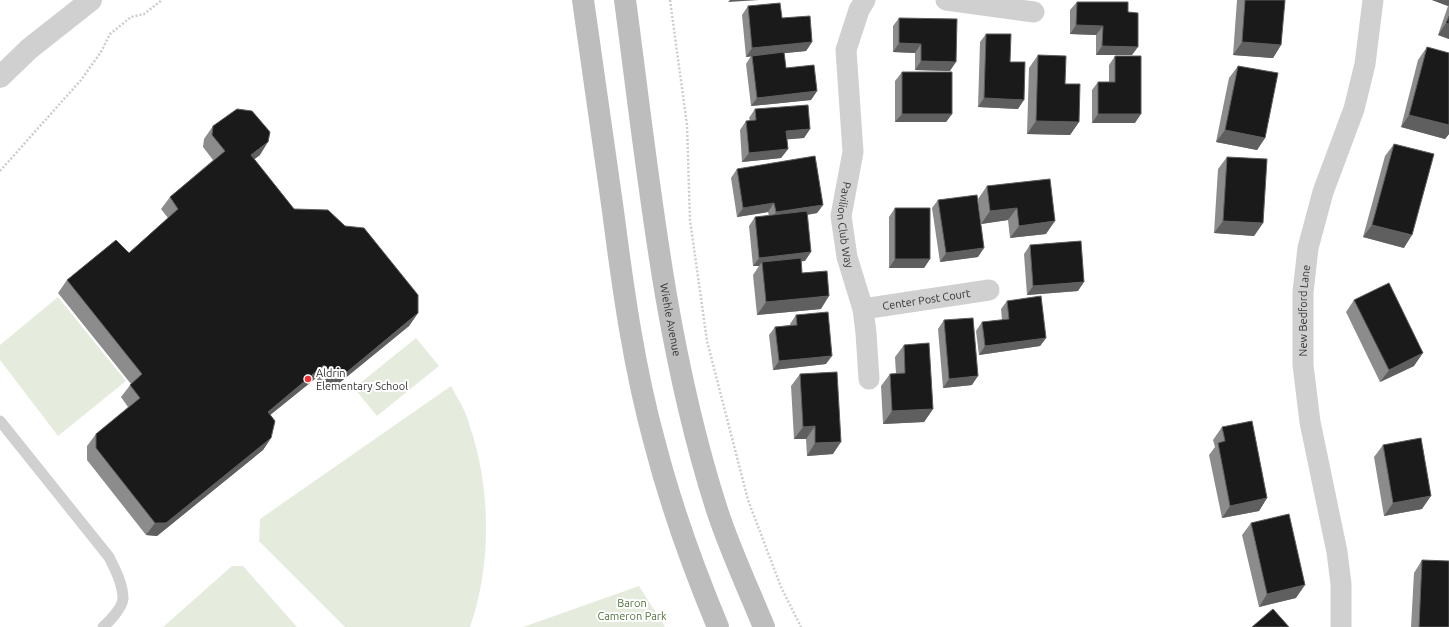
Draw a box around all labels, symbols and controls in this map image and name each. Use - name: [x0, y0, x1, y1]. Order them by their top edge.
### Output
- street label: Pavilion Club Way: [835, 181, 856, 270]
- street label: New Bedford Lane: [1297, 264, 1312, 356]
- street label: Wiehle Avenue: [658, 282, 683, 357]
- street label: Center Post Court: [882, 287, 972, 312]
- place label: Aldrin Elementary School: [316, 367, 408, 392]
- marker: Aldrin Elementary School: [303, 374, 313, 384]
- park label: Baron Cameron Park: [597, 597, 667, 622]

